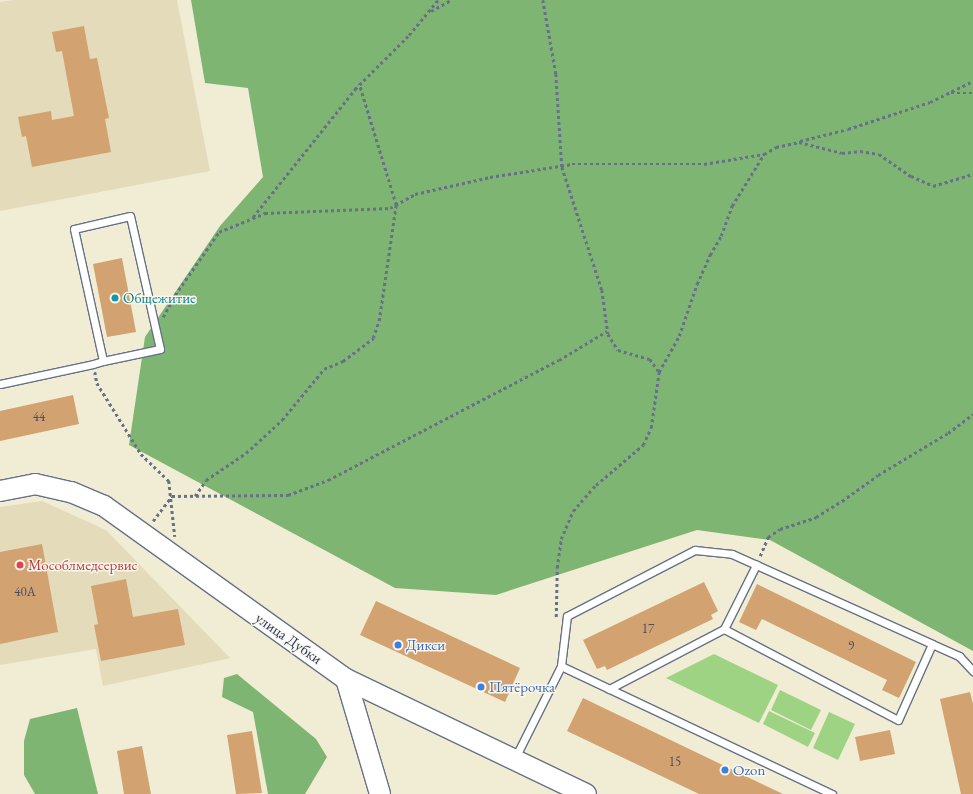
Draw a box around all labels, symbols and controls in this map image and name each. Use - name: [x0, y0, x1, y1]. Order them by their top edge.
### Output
- place label: Общежитие: [123, 289, 196, 307]
- marker: Общежитие: [110, 293, 120, 303]
- house number: 44: [33, 409, 45, 425]
- place label: Мособлмедсервис: [28, 556, 138, 574]
- marker: Мособлмедсервис: [15, 560, 25, 570]
- house number: 40А: [14, 584, 36, 600]
- street label: улица Дубки: [252, 608, 326, 668]
- house number: 17: [642, 621, 654, 637]
- place label: Дикси: [406, 636, 445, 654]
- house number: 9: [848, 638, 854, 654]
- marker: Дикси: [393, 640, 403, 650]
- place label: Пятёрочка: [489, 678, 555, 696]
- marker: Пятёрочка: [476, 682, 486, 692]
- house number: 15: [669, 754, 681, 770]
- place label: Ozon: [733, 761, 765, 779]
- marker: Ozon: [720, 765, 730, 775]

